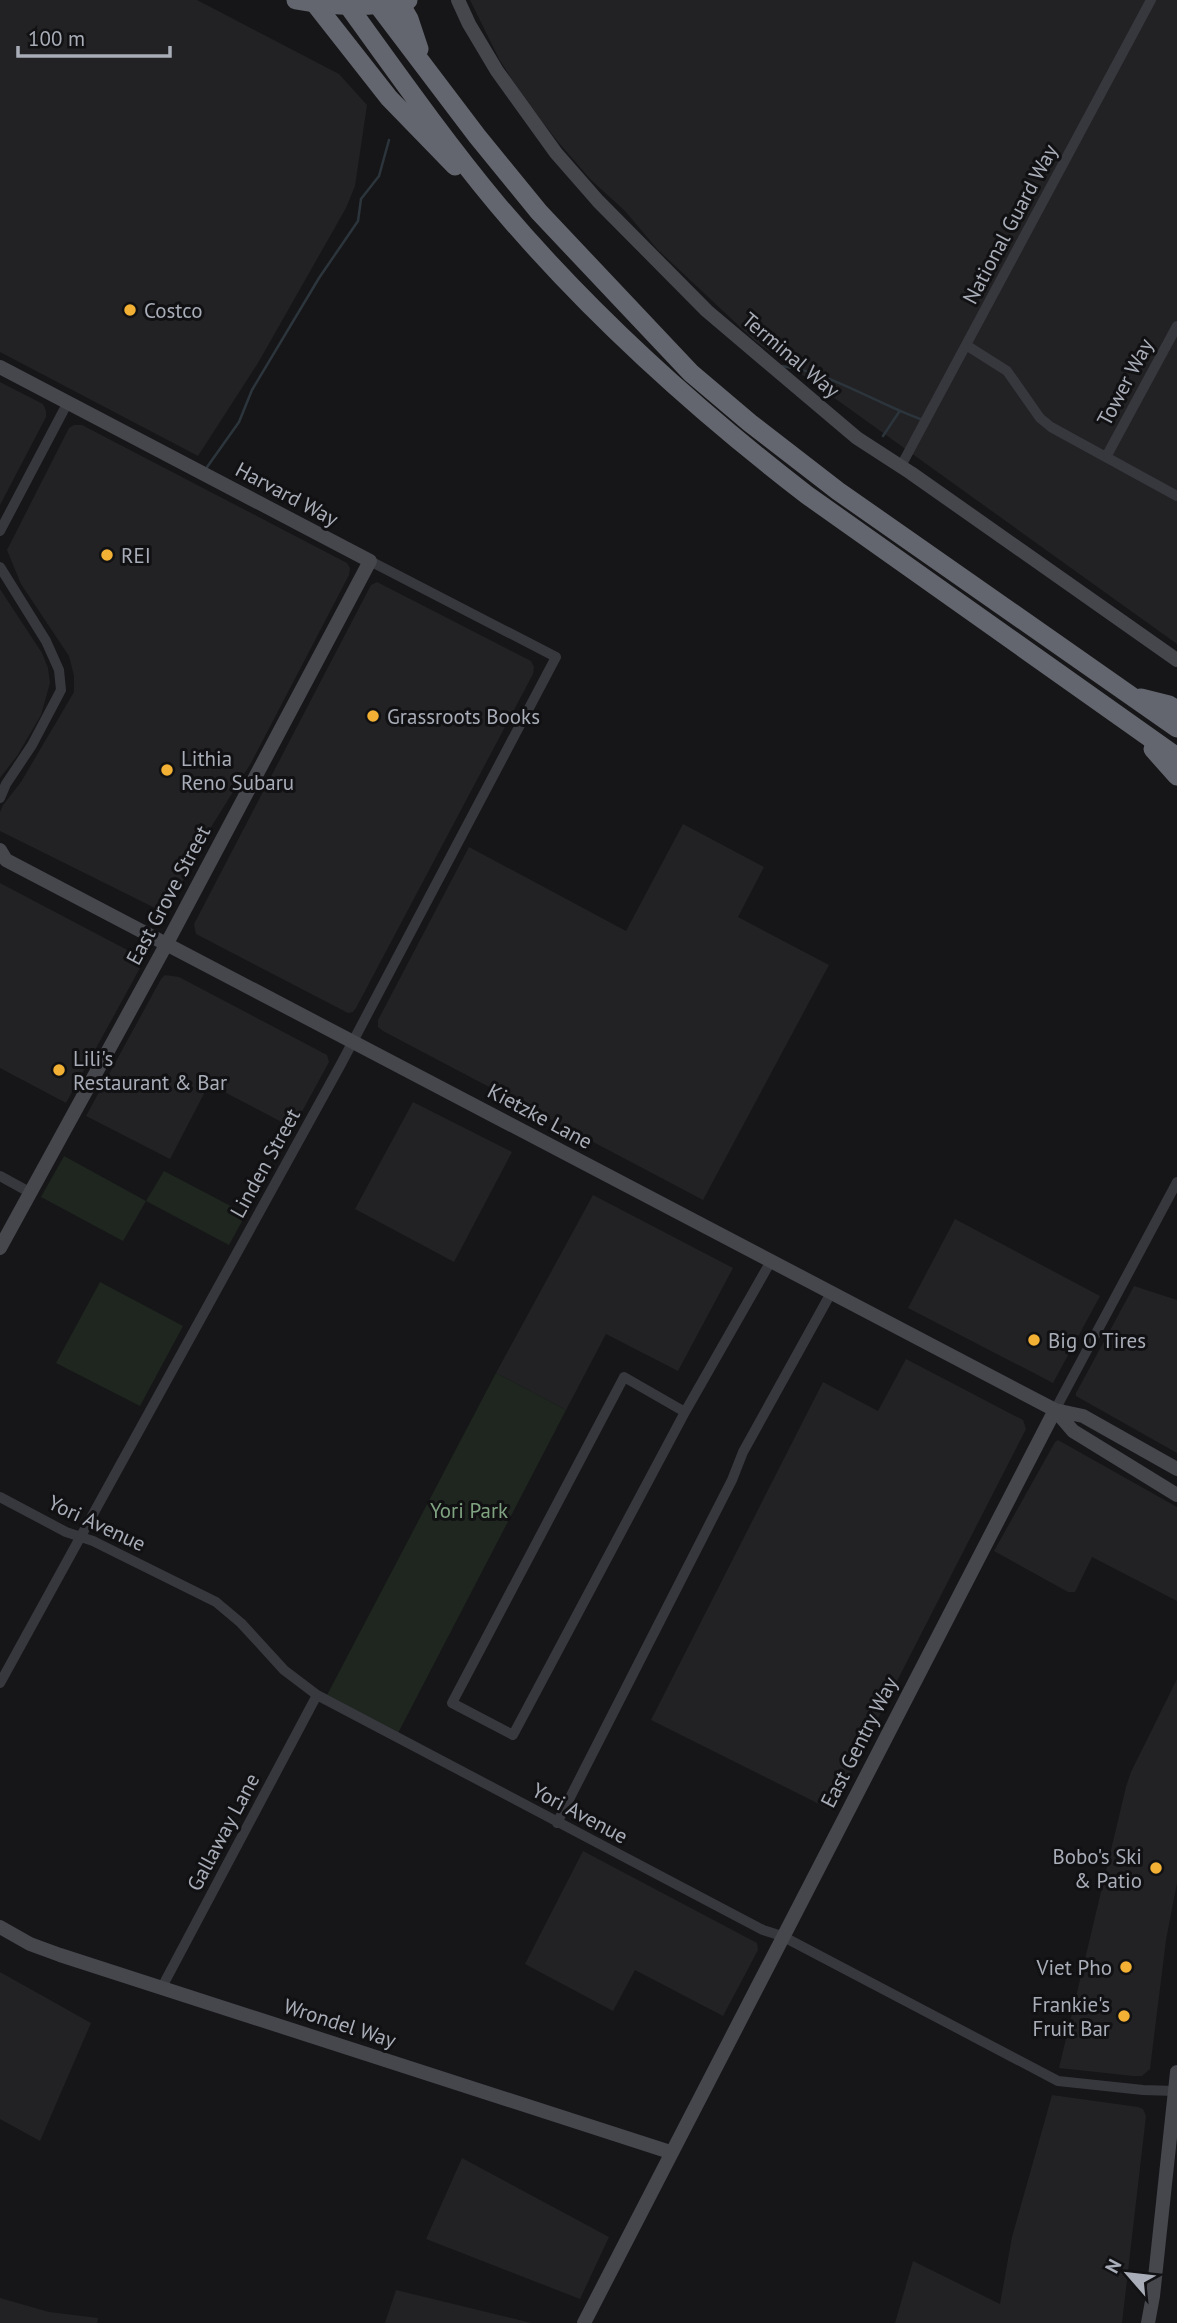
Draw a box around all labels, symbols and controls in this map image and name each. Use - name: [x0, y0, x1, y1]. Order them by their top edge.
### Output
- scale bar: [18, 14, 170, 58]
- text: 100 m: [28, 25, 85, 52]
- street label: National Guard Way: [956, 139, 1064, 309]
- place label: Costco: [144, 297, 203, 324]
- marker: Costco: [122, 302, 138, 318]
- street label: Terminal Way: [737, 306, 846, 404]
- street label: Tower Way: [1091, 334, 1159, 430]
- street label: Harvard Way: [231, 456, 343, 532]
- place label: REI: [121, 542, 151, 569]
- marker: REI: [99, 547, 115, 563]
- place label: Grassroots Books: [387, 703, 540, 730]
- marker: Grassroots Books: [365, 708, 381, 724]
- place label: Lithia Reno Subaru: [181, 745, 294, 796]
- marker: Lithia Reno Subaru: [159, 762, 175, 778]
- street label: East Grove Street: [120, 821, 216, 969]
- place label: Lili's Restaurant & Bar: [73, 1045, 227, 1096]
- marker: Lili's Restaurant & Bar: [51, 1062, 67, 1078]
- street label: Kietzke Lane: [483, 1077, 597, 1155]
- street label: Linden Street: [224, 1104, 306, 1222]
- place label: Big O Tires: [1048, 1327, 1146, 1354]
- marker: Big O Tires: [1026, 1332, 1042, 1348]
- street label: Yori Avenue: [44, 1489, 150, 1557]
- park label: Yori Park: [430, 1497, 508, 1524]
- street label: East Gentry Way: [814, 1672, 904, 1812]
- street label: Gallaway Lane: [181, 1769, 265, 1895]
- street label: Yori Avenue: [528, 1777, 632, 1849]
- place label: Bobo's Ski & Patio: [1052, 1843, 1142, 1894]
- marker: Bobo's Ski & Patio: [1148, 1860, 1164, 1876]
- place label: Viet Pho: [1036, 1954, 1112, 1981]
- marker: Viet Pho: [1118, 1959, 1134, 1975]
- place label: Frankie's Fruit Bar: [1032, 1991, 1110, 2042]
- street label: Wrondel Way: [280, 1992, 400, 2054]
- marker: Frankie's Fruit Bar: [1116, 2008, 1132, 2024]
- north arrow: [1093, 2239, 1163, 2309]
- text: N: [1099, 2255, 1127, 2277]

